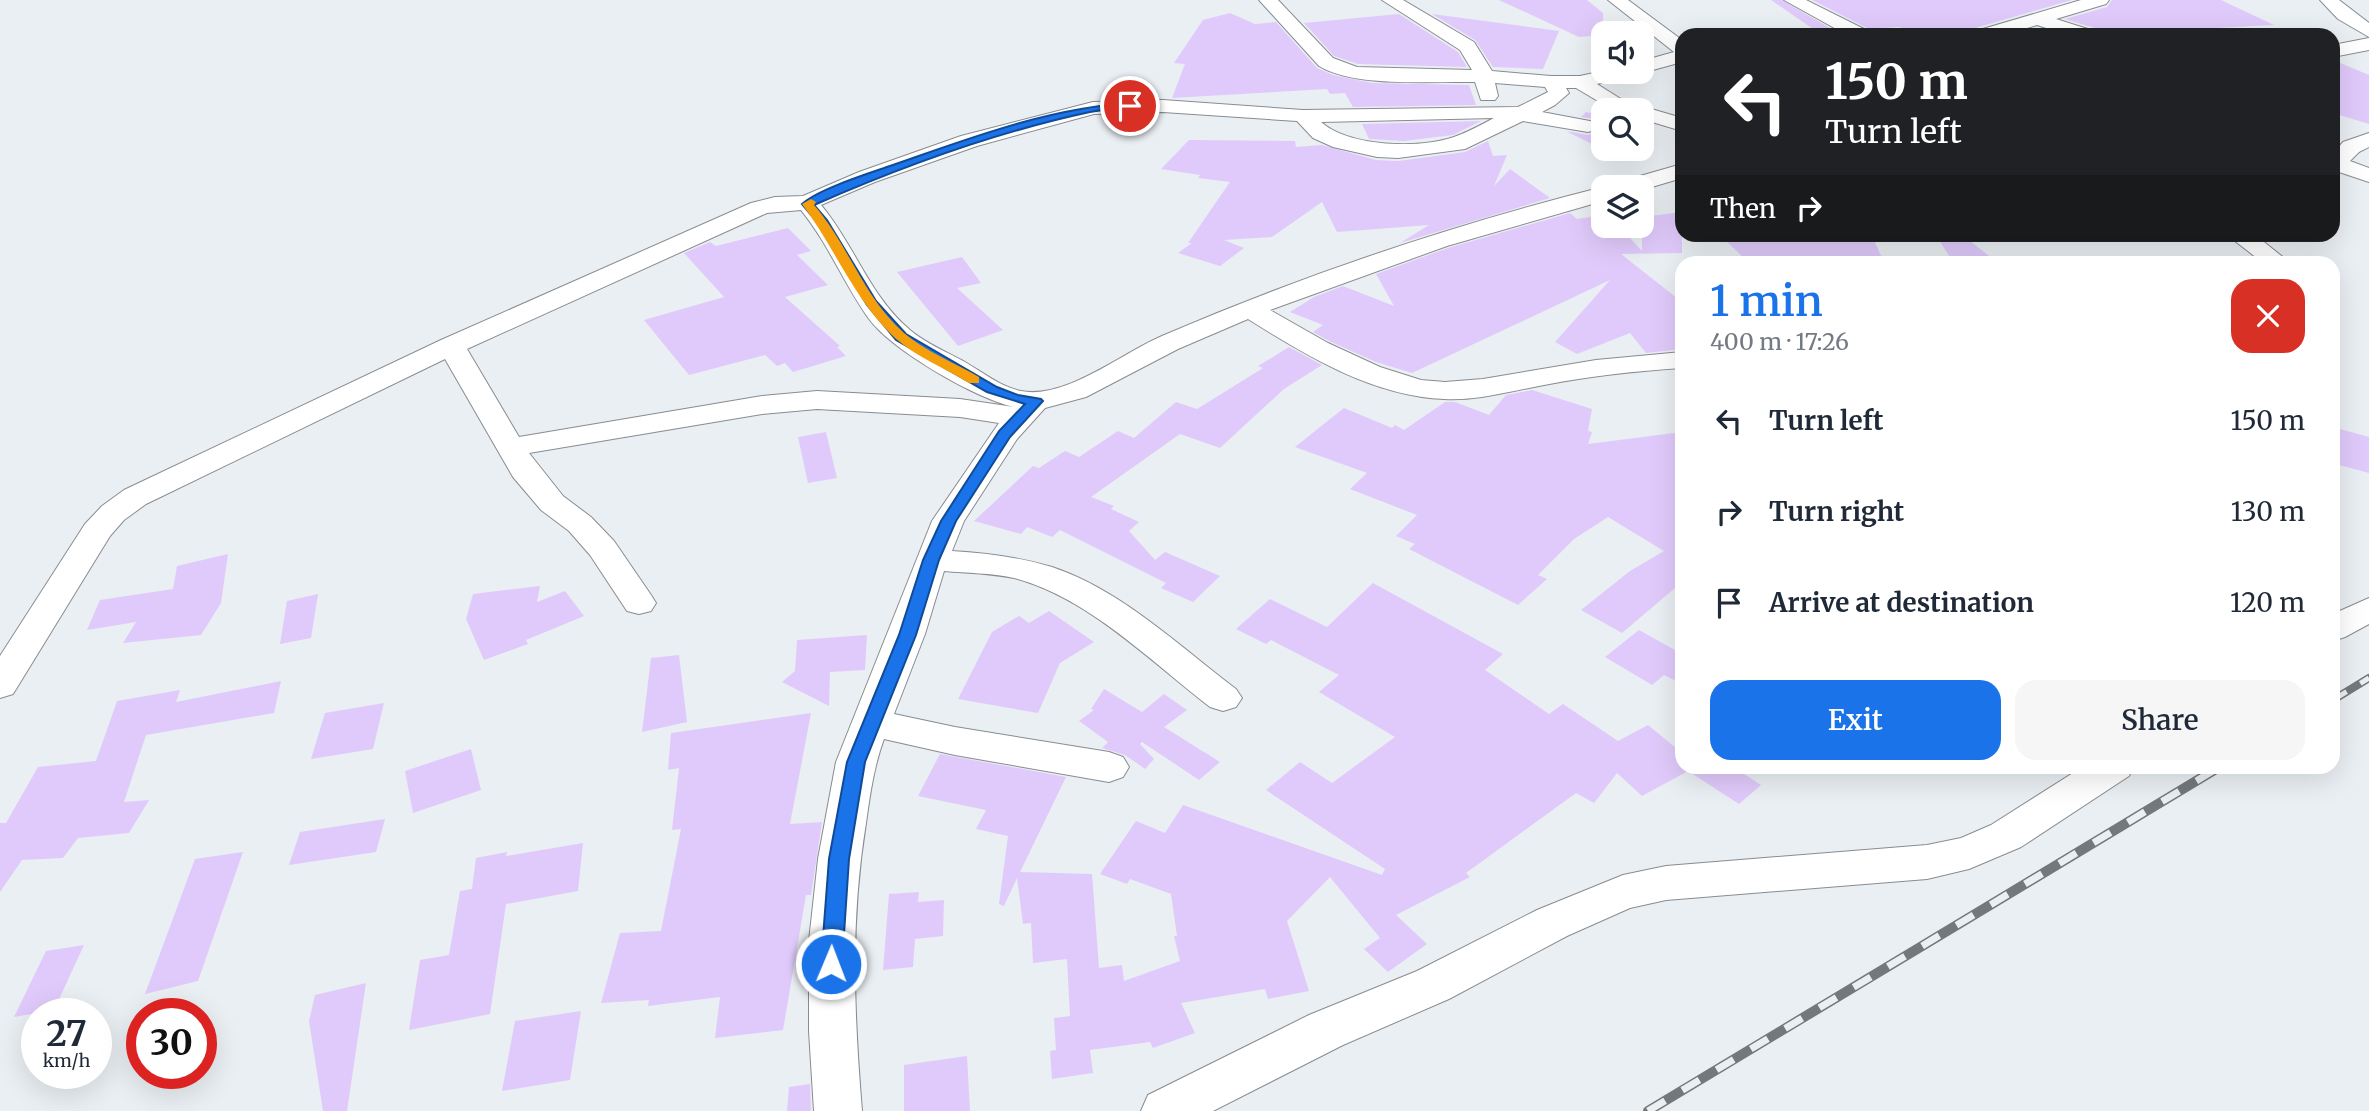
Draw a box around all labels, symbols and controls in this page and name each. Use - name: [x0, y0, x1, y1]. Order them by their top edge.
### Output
- map controls: [1591, 21, 1654, 238]
- button: sound: [1591, 21, 1654, 84]
- text: 150 m: [1825, 51, 1968, 112]
- icon: left: [1710, 56, 1801, 147]
- pin: [1100, 76, 1160, 136]
- icon: arrive: [1111, 87, 1149, 125]
- button: search: [1591, 98, 1654, 161]
- text: Turn left: [1825, 112, 1962, 152]
- button: layers: [1591, 175, 1654, 238]
- icon: right: [1790, 189, 1828, 227]
- text: Then: [1710, 192, 1776, 225]
- text: 1 min: [1710, 275, 1823, 327]
- button: close: [2231, 279, 2305, 353]
- text: 400 m · 17:26: [1710, 327, 1849, 356]
- icon: left: [1710, 402, 1748, 440]
- text: Turn left: [1769, 404, 1883, 437]
- text: 150 m: [2231, 404, 2305, 437]
- icon: right: [1710, 493, 1748, 531]
- text: Turn right: [1769, 495, 1904, 528]
- text: 130 m: [2231, 495, 2305, 528]
- icon: arrive: [1710, 584, 1748, 622]
- text: Arrive at destination: [1769, 586, 2034, 619]
- text: 120 m: [2230, 586, 2305, 619]
- button: Exit: [1710, 680, 2001, 760]
- button: Share: [2015, 680, 2305, 760]
- position arrow: [794, 927, 868, 1001]
- speed limit sign: 30: [126, 998, 217, 1089]
- text: 27: [46, 1012, 87, 1056]
- text: km/h: [43, 1049, 90, 1072]

